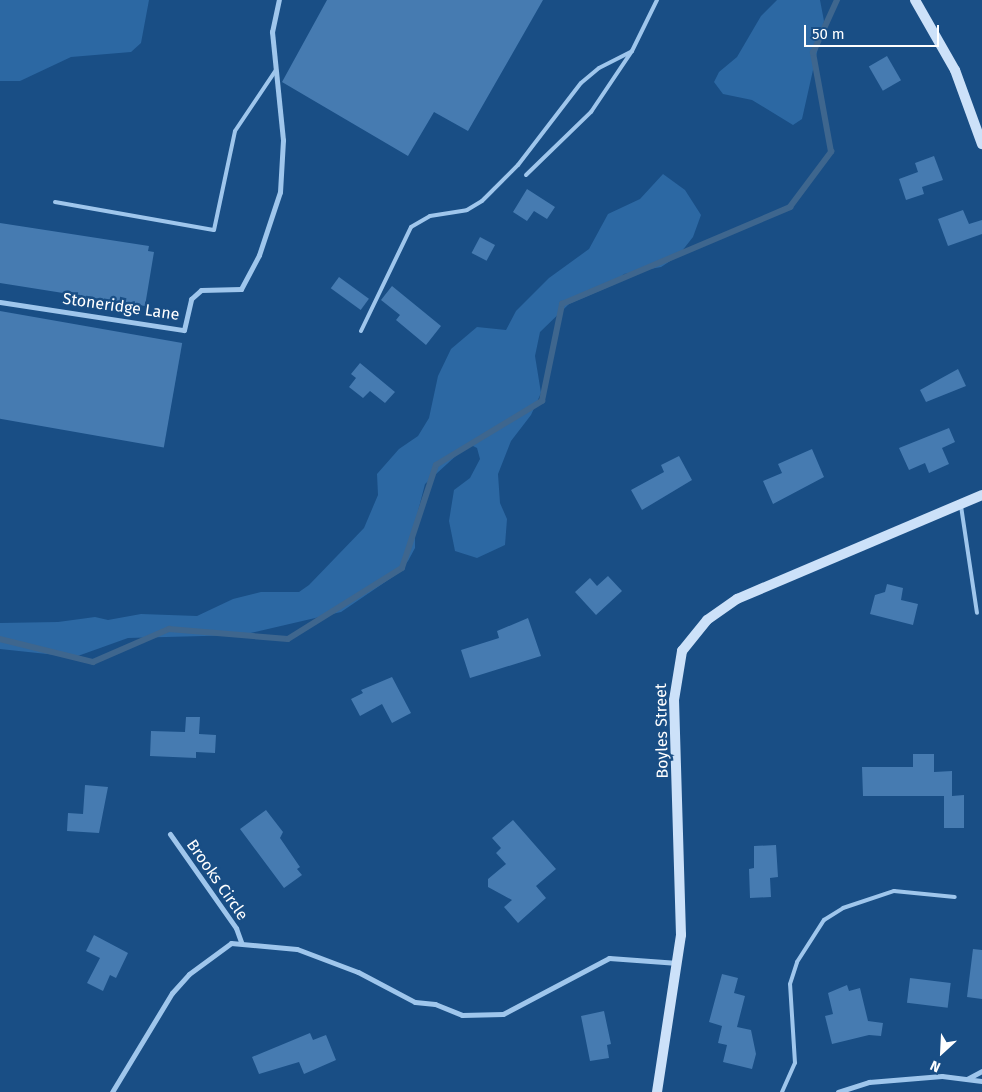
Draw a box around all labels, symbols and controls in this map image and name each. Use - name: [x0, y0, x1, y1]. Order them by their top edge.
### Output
- scale bar: [807, 15, 942, 47]
- text: 50 m: [812, 25, 845, 43]
- street label: Stoneridge Lane: [61, 289, 181, 325]
- street label: Boyles Street: [652, 683, 672, 779]
- street label: Brooks Circle: [182, 836, 252, 924]
- north arrow: [917, 1027, 967, 1077]
- text: N: [928, 1056, 943, 1076]

